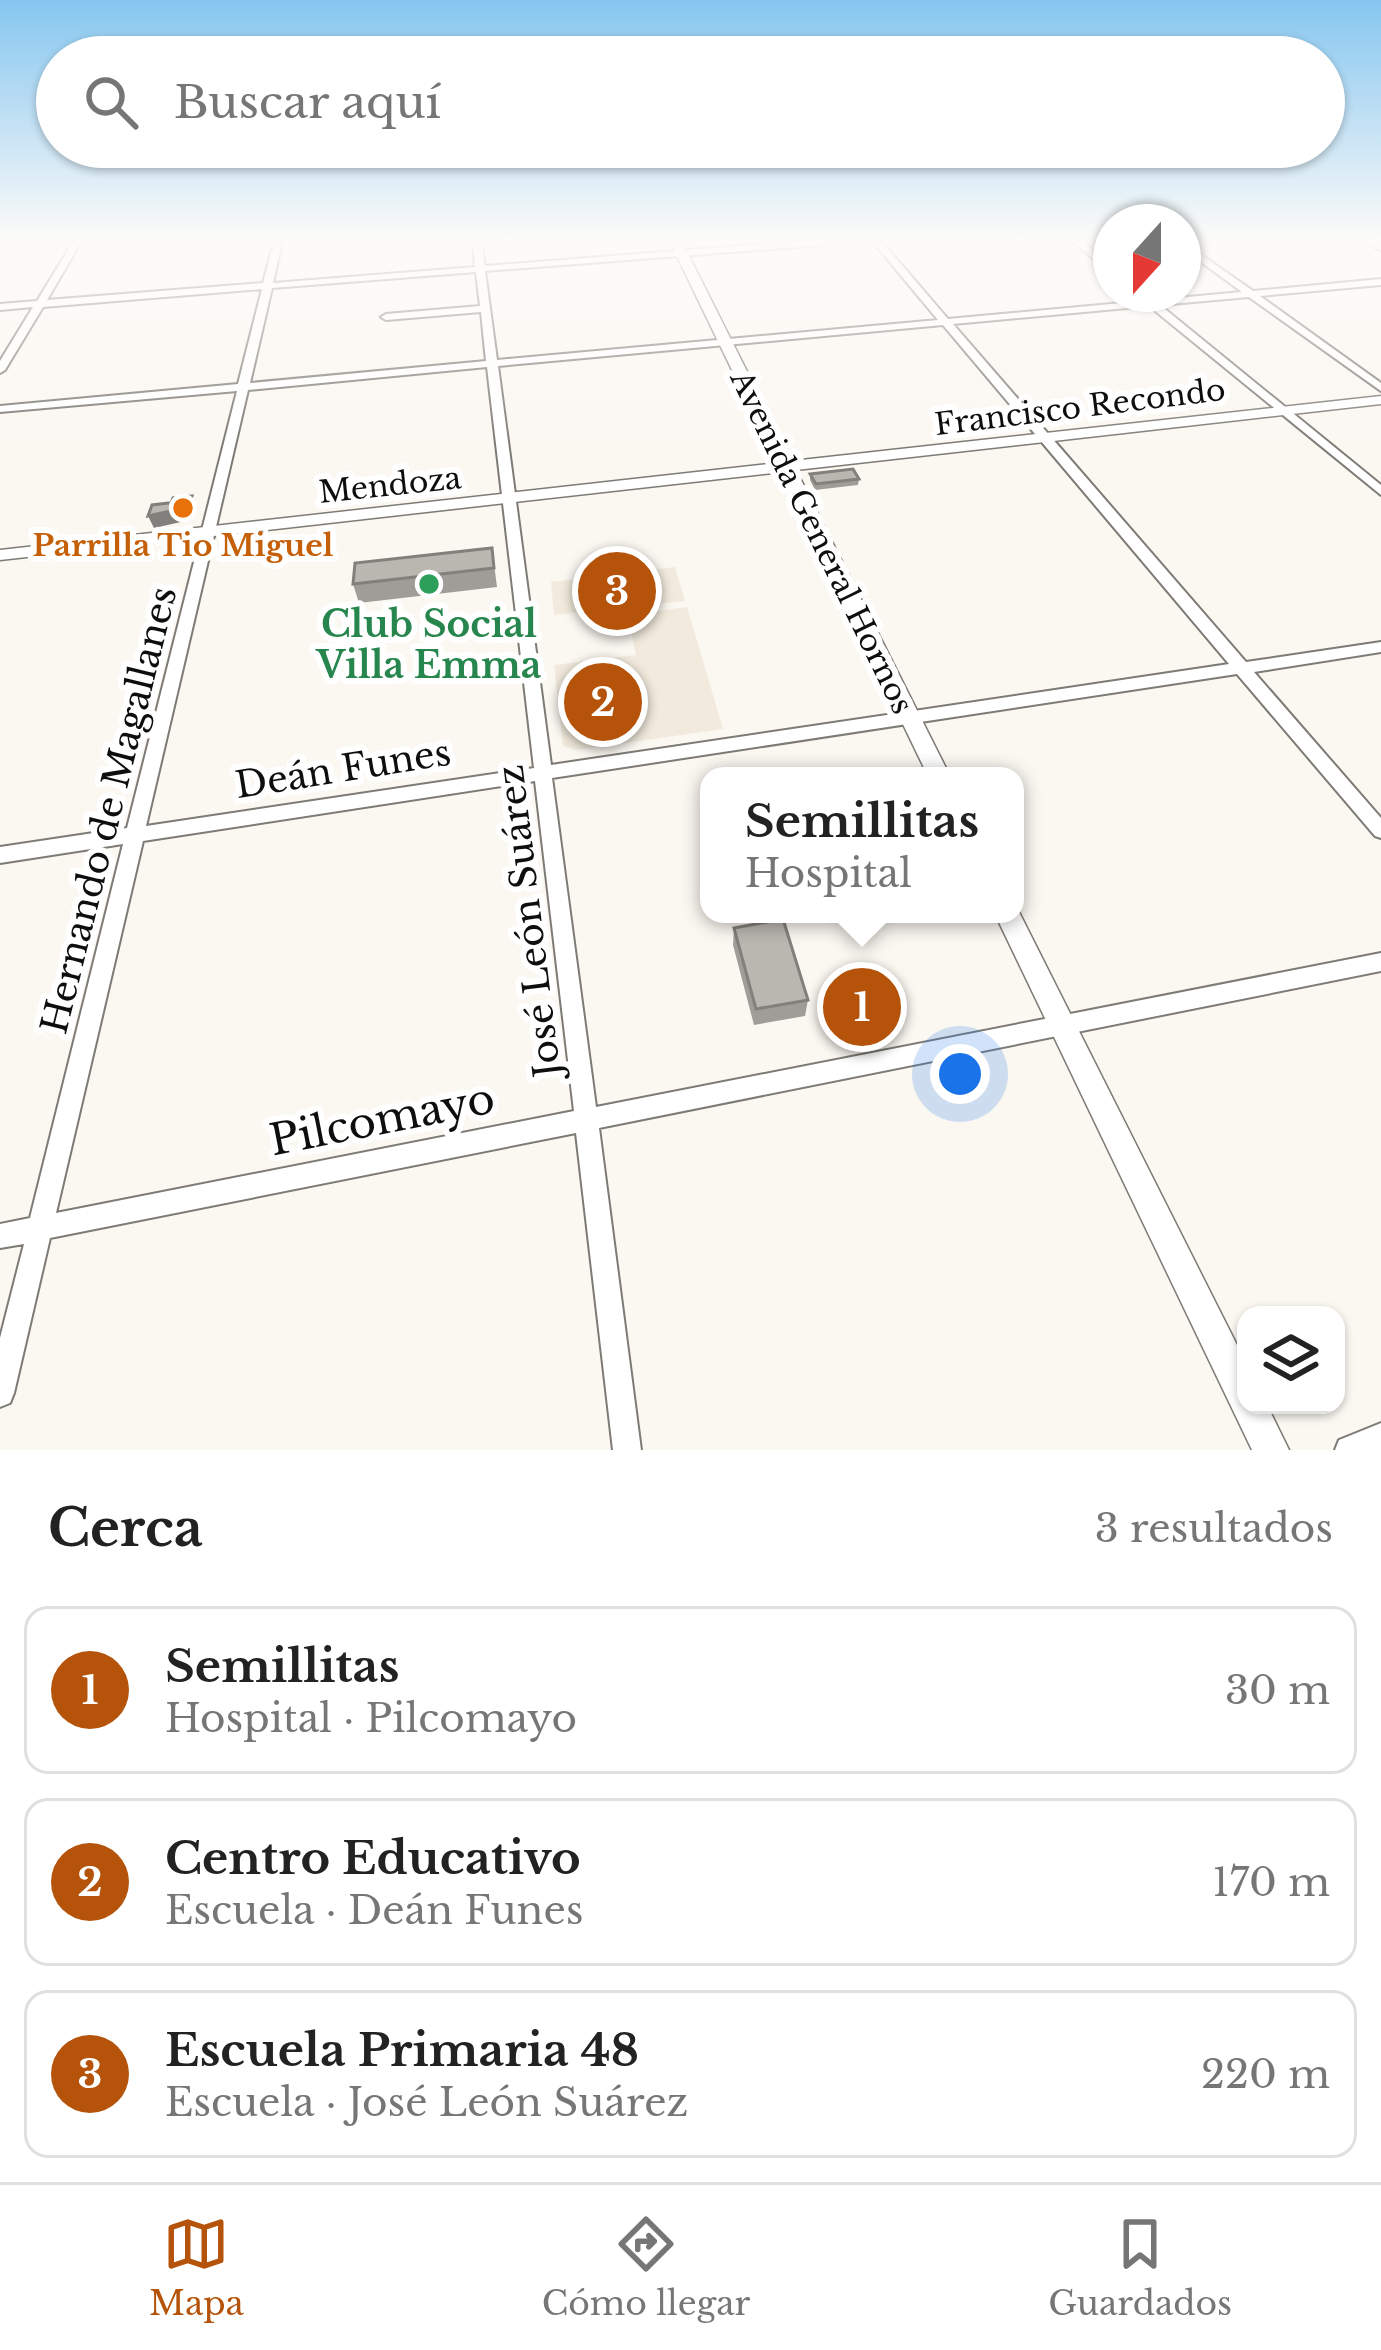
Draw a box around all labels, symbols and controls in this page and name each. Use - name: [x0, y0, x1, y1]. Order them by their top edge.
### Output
- search box: [36, 36, 1345, 168]
- icon: search: [78, 69, 144, 135]
- text: Buscar aquí: [174, 74, 441, 130]
- north arrow: [1093, 204, 1201, 312]
- street label: Avenida General Hornos: [722, 363, 921, 720]
- street label: Francisco Recondo: [933, 371, 1227, 443]
- street label: Mendoza: [317, 459, 463, 511]
- marker: Parrilla Tio Miguel: [170, 495, 196, 521]
- place label: Parrilla Tio Miguel: [33, 527, 334, 564]
- pin: 3: [578, 546, 656, 636]
- marker: Club Social Villa Emma: [416, 571, 442, 597]
- street label: Hernando de Magallanes: [32, 582, 186, 1038]
- place label: Club Social Villa Emma: [314, 602, 542, 688]
- pin: 2: [564, 657, 642, 747]
- street label: Deán Funes: [232, 730, 454, 808]
- street label: José León Suárez: [488, 762, 571, 1084]
- popup: [700, 767, 1024, 923]
- text: Semillitas: [745, 793, 979, 849]
- text: Hospital: [745, 849, 912, 898]
- pin: 1: [823, 962, 901, 1052]
- your location: [930, 1044, 990, 1104]
- street label: Pilcomayo: [265, 1072, 499, 1166]
- map controls: [1237, 1306, 1345, 1414]
- button: layers: [1237, 1306, 1345, 1414]
- text: Cerca: [48, 1497, 203, 1560]
- text: 3 resultados: [1095, 1504, 1333, 1553]
- text: Semillitas: [165, 1638, 399, 1694]
- text: 1: [81, 1666, 99, 1715]
- text: 30 m: [1225, 1666, 1330, 1715]
- text: Hospital · Pilcomayo: [165, 1694, 577, 1743]
- text: Centro Educativo: [165, 1830, 581, 1886]
- text: 2: [77, 1858, 103, 1907]
- text: 170 m: [1212, 1858, 1330, 1907]
- text: Escuela · Deán Funes: [165, 1886, 583, 1935]
- text: Escuela Primaria 48: [165, 2022, 639, 2078]
- text: 3: [78, 2050, 102, 2099]
- text: 220 m: [1201, 2050, 1330, 2099]
- text: Escuela · José León Suárez: [165, 2078, 688, 2127]
- tab: Mapa: [149, 2211, 244, 2324]
- tab: Cómo llegar: [542, 2211, 750, 2324]
- tab: Guardados: [1048, 2211, 1232, 2324]

